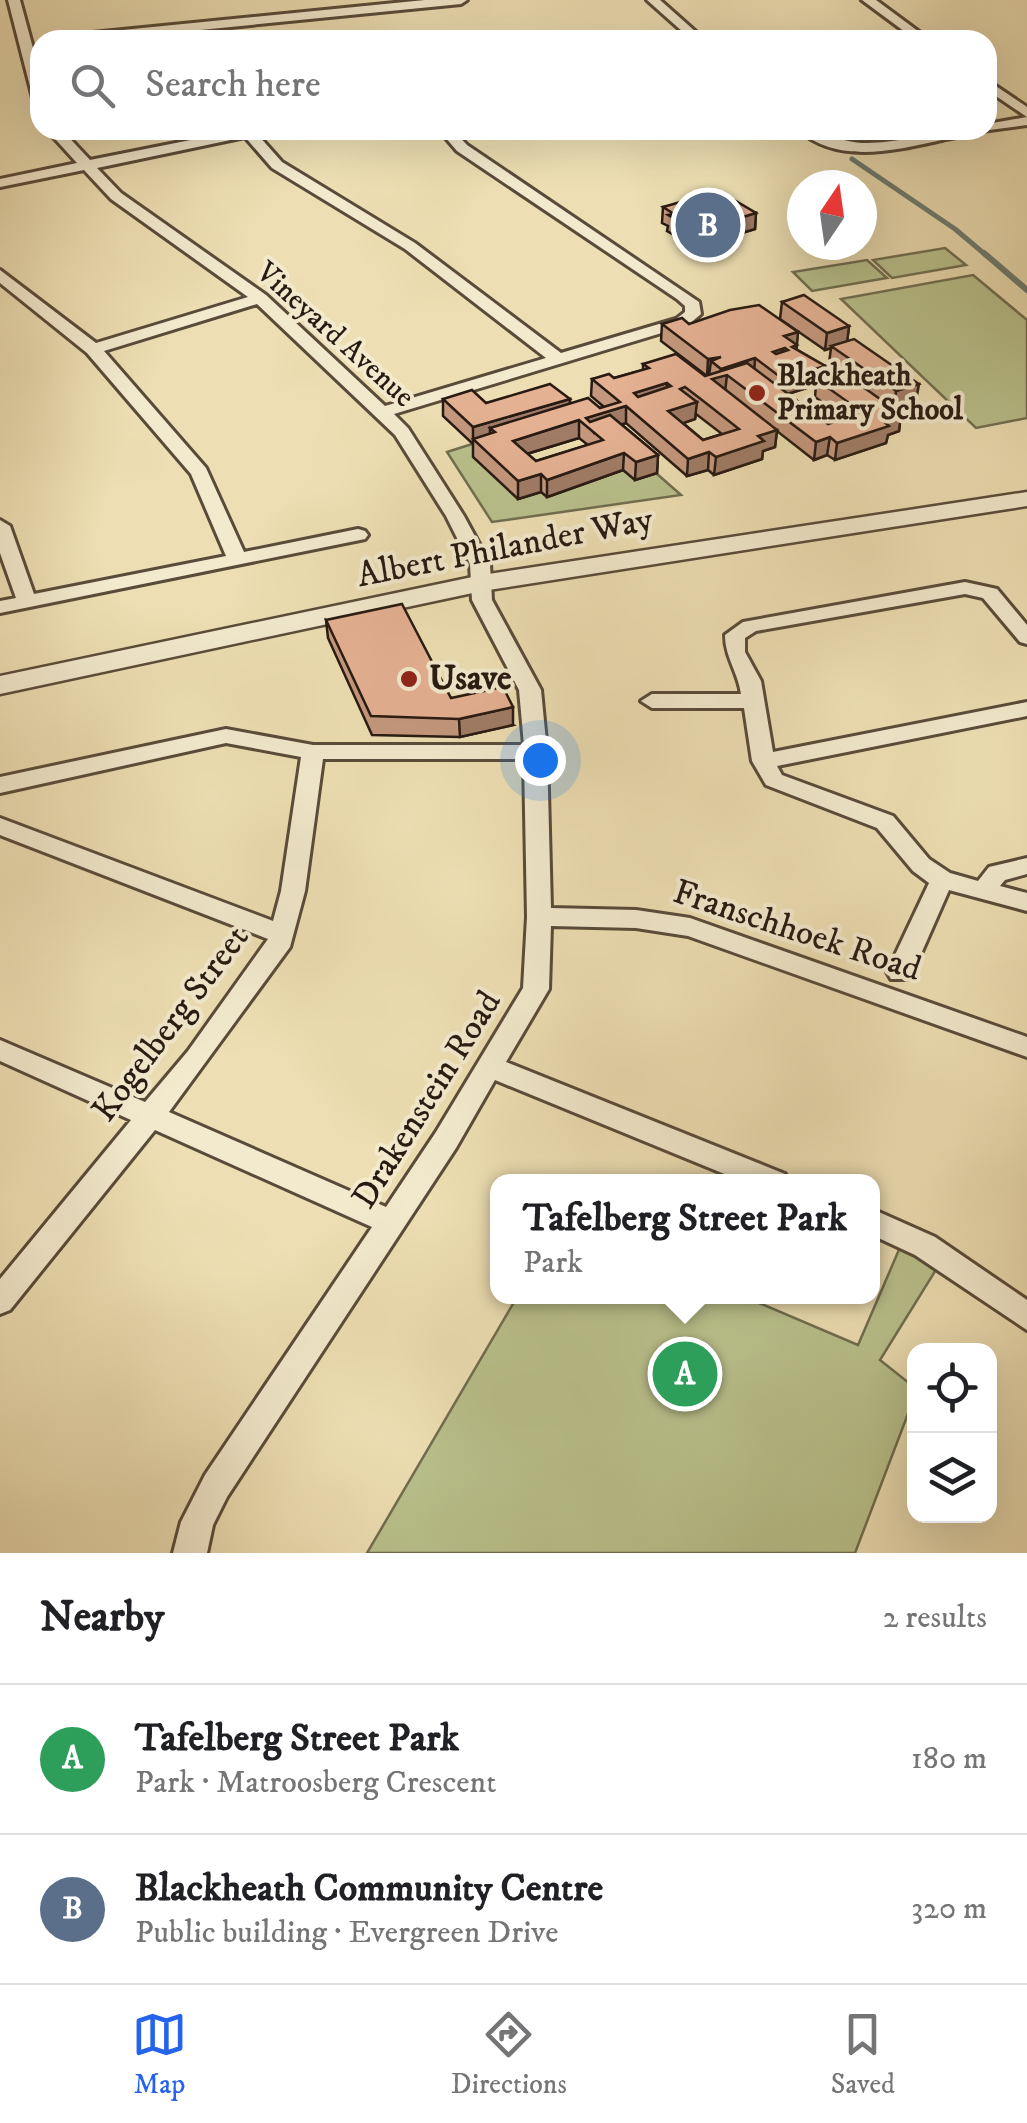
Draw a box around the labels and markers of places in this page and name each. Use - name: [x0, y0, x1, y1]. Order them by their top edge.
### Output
- pin: B: [676, 188, 740, 262]
- place label: Blackheath Primary School: [777, 358, 964, 429]
- marker: Blackheath Primary School: [746, 382, 768, 404]
- place label: Usave: [429, 657, 512, 701]
- marker: Usave: [398, 668, 420, 690]
- pin: A: [652, 1336, 718, 1412]

